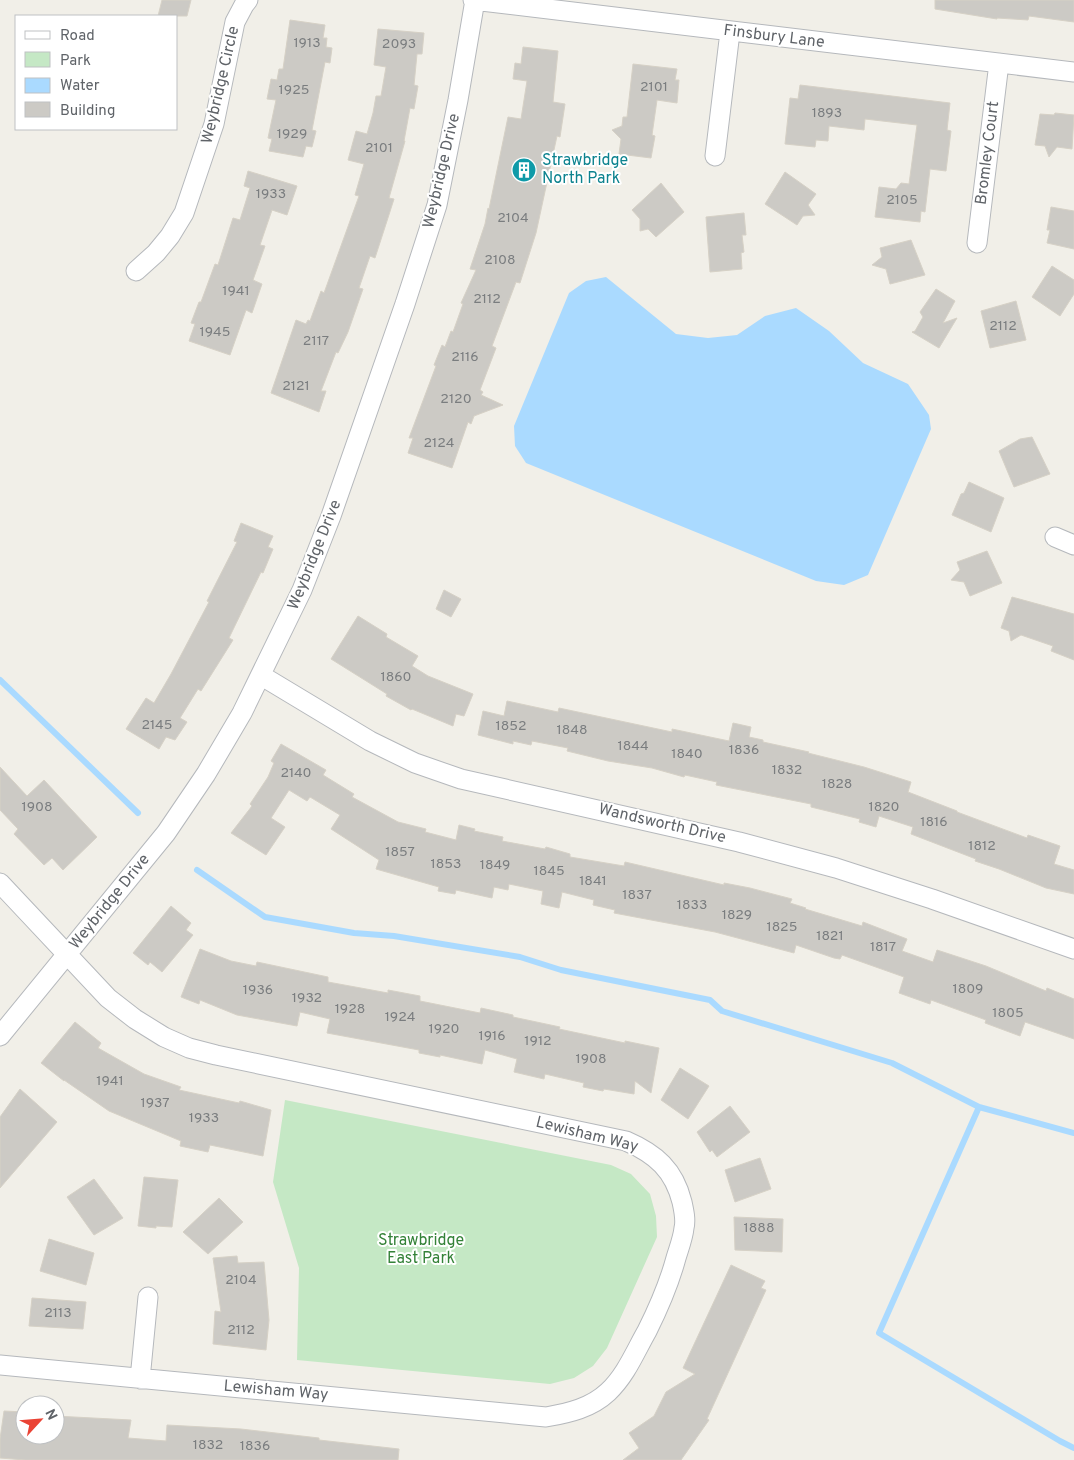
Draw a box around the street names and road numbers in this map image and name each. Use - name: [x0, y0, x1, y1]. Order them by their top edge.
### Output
- street label: Finsbury Lane: [722, 21, 826, 53]
- street label: Weybridge Circle: [198, 24, 244, 146]
- street label: Bromley Court: [972, 100, 1004, 206]
- street label: Weybridge Drive: [419, 112, 465, 230]
- street label: Weybridge Drive: [284, 497, 346, 613]
- street label: Wandsworth Drive: [596, 800, 728, 848]
- street label: Weybridge Drive: [65, 850, 155, 954]
- street label: Lewisham Way: [534, 1113, 640, 1157]
- street label: Lewisham Way: [223, 1376, 329, 1406]

